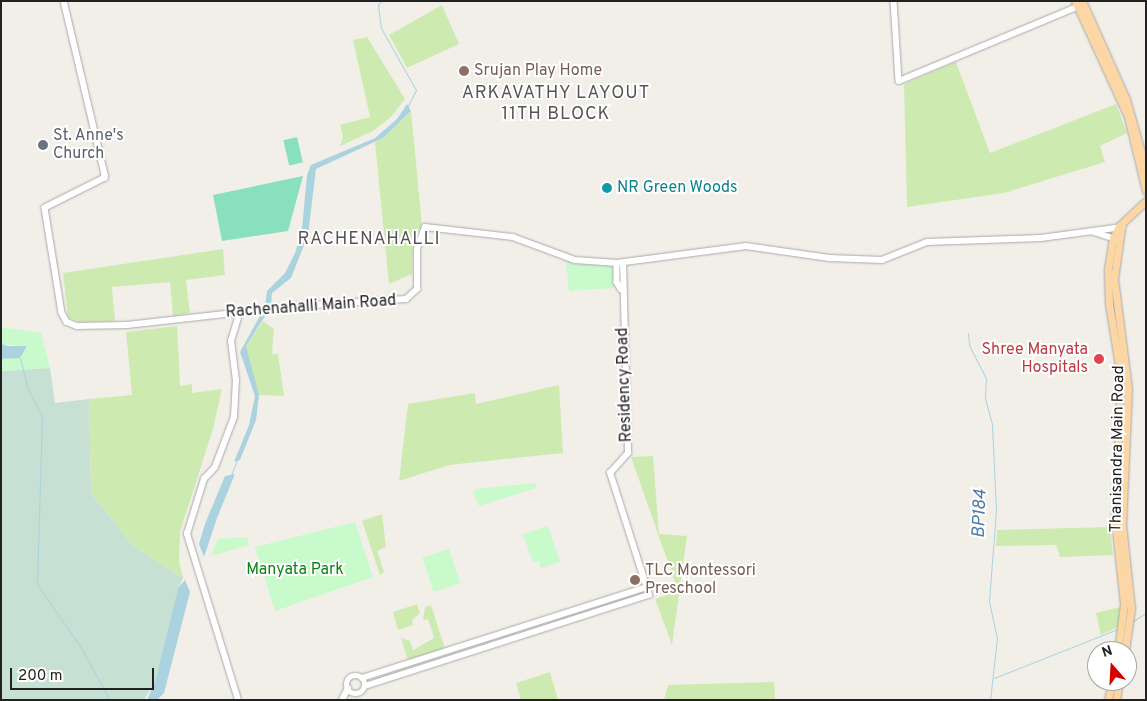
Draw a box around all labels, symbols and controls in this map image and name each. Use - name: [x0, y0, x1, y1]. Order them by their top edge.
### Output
- place label: Srujan Play Home: [474, 61, 602, 81]
- marker: Srujan Play Home: [458, 65, 470, 77]
- district label: ARKAVATHY LAYOUT 11TH BLOCK: [459, 84, 653, 126]
- place label: St. Anne's Church: [53, 126, 124, 164]
- marker: St. Anne's Church: [37, 139, 49, 151]
- place label: NR Green Woods: [617, 178, 738, 198]
- marker: NR Green Woods: [601, 182, 613, 194]
- district label: RACHENAHALLI: [296, 229, 442, 251]
- street label: Rachenahalli Main Road: [225, 291, 397, 323]
- street label: Residency Road: [613, 327, 637, 443]
- place label: Shree Manyata Hospitals: [982, 340, 1088, 378]
- marker: Shree Manyata Hospitals: [1092, 352, 1106, 366]
- street label: Thanisandra Main Road: [1107, 365, 1129, 533]
- water label: BP184: [969, 489, 993, 539]
- park label: Manyata Park: [246, 560, 344, 580]
- place label: TLC Montessori Preschool: [645, 561, 756, 599]
- marker: TLC Montessori Preschool: [629, 574, 641, 586]
- north arrow: [1087, 641, 1137, 691]
- text: N: [1100, 643, 1115, 662]
- scale bar: [12, 658, 156, 690]
- text: 200 m: [18, 667, 63, 686]

